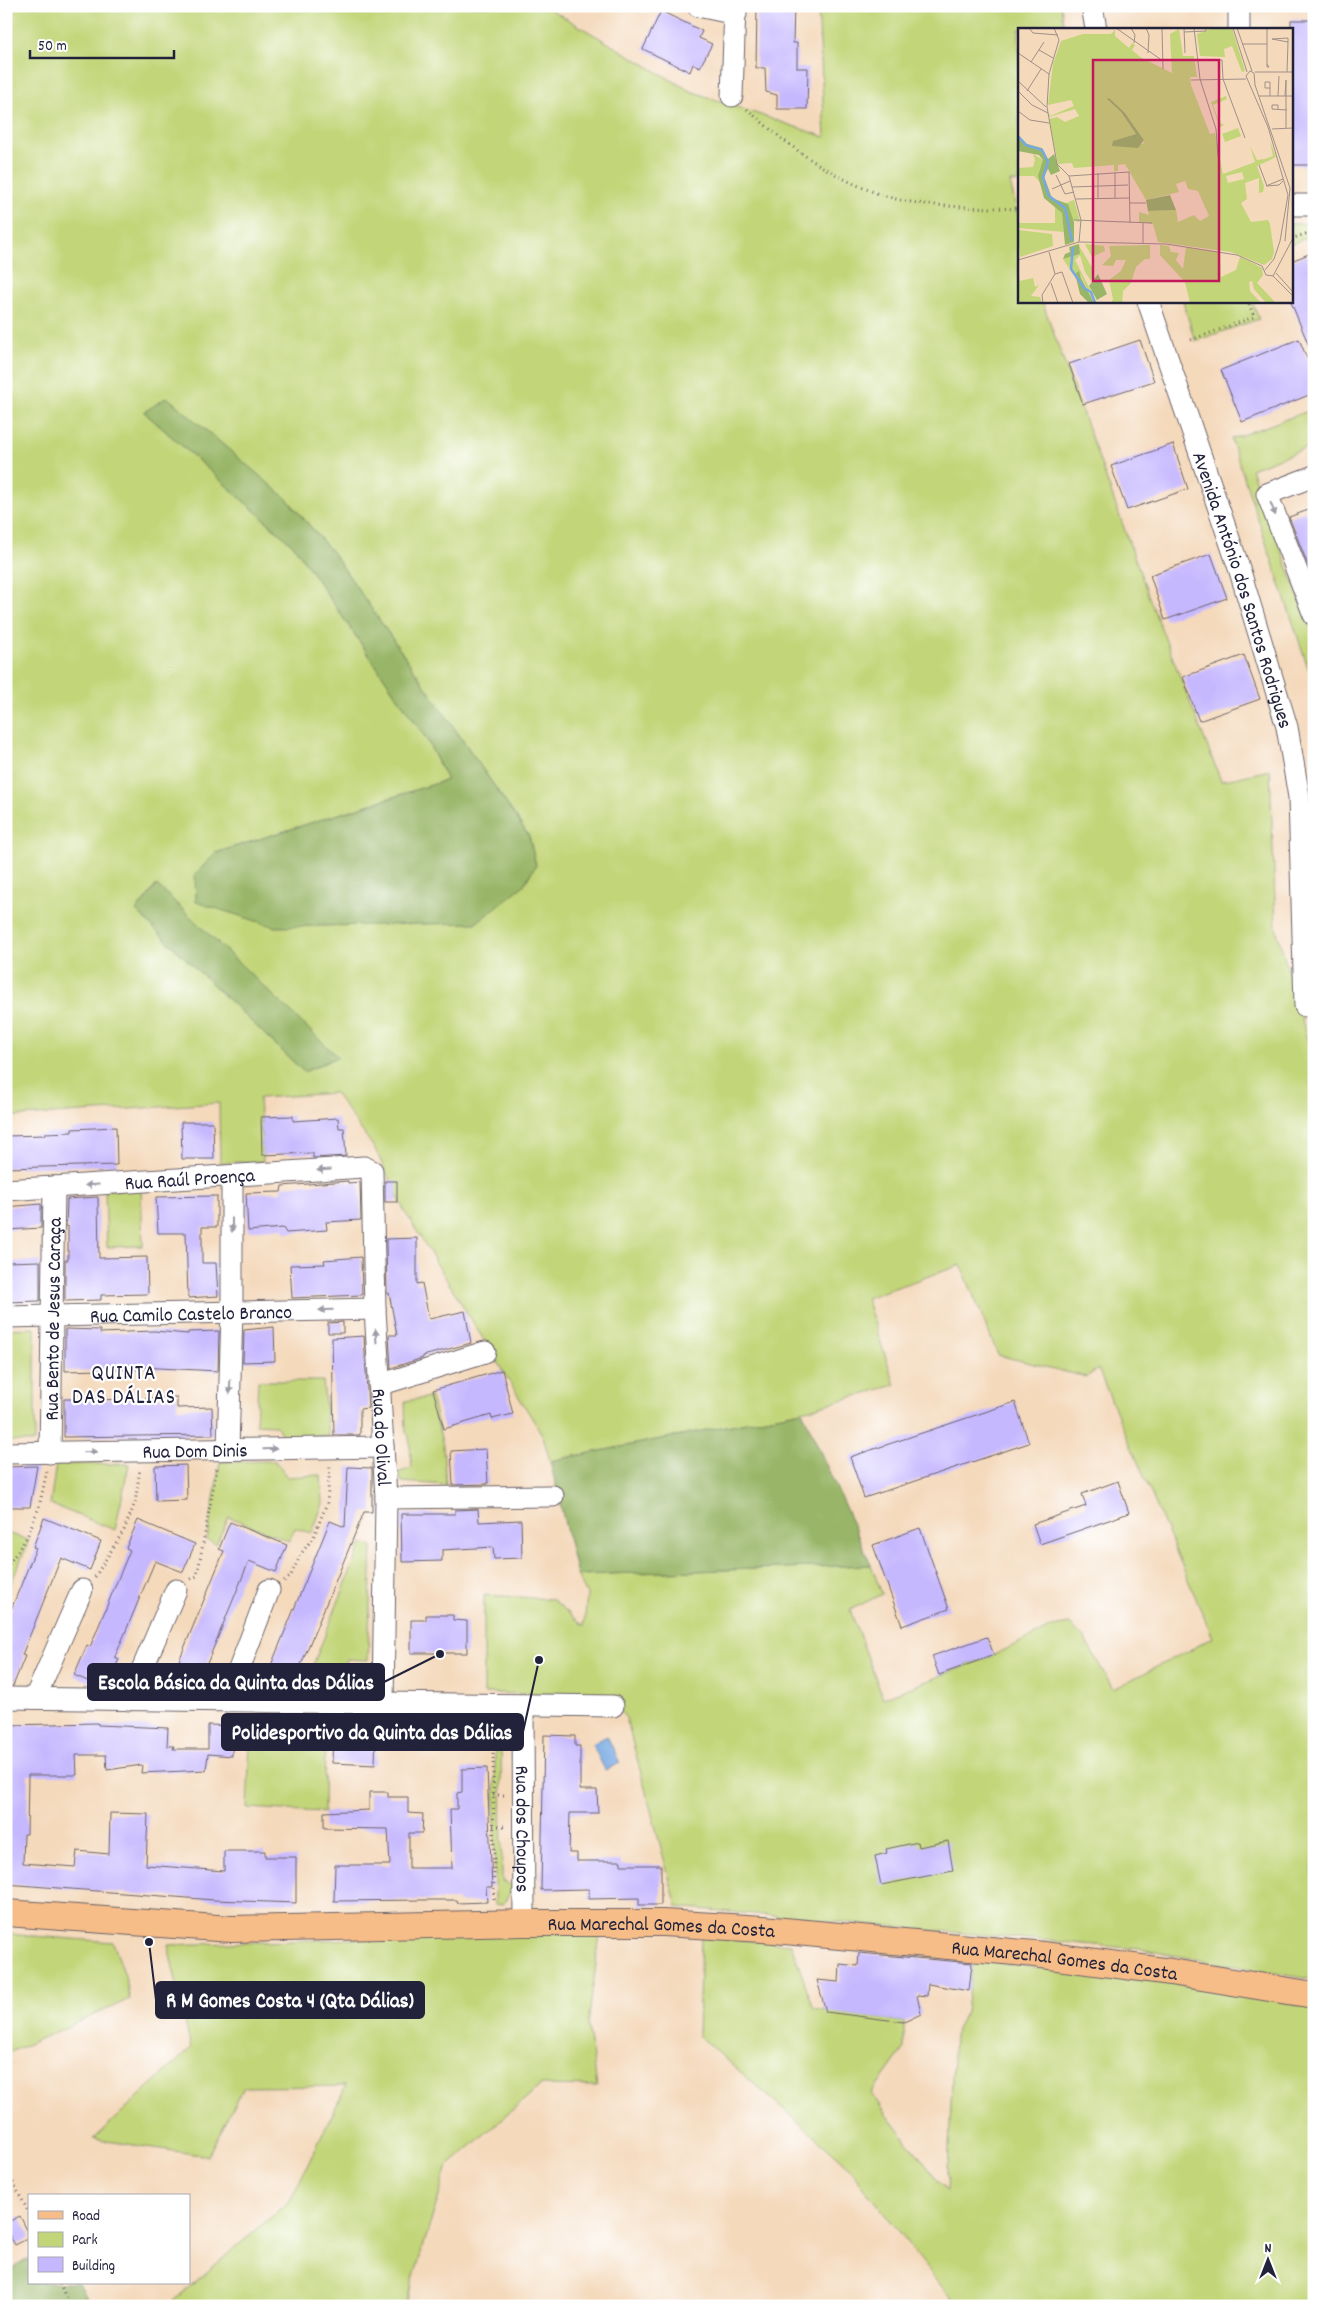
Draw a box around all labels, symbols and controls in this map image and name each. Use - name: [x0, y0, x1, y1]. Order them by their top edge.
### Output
- scale bar: [30, 28, 174, 60]
- inset map: [1018, 28, 1292, 302]
- text: 50 m: [38, 36, 67, 58]
- street label: Avenida António dos Santos Rodrigues: [1183, 448, 1298, 732]
- one-way arrow: [1269, 502, 1277, 516]
- street label: Rua Raúl Proença: [124, 1163, 256, 1199]
- one-way arrow: [316, 1166, 332, 1174]
- one-way arrow: [84, 1181, 100, 1189]
- street label: Rua Bento de Jesus Caraça: [39, 1217, 71, 1421]
- one-way arrow: [228, 1217, 236, 1233]
- street label: Rua Camilo Castelo Branco: [90, 1300, 292, 1332]
- one-way arrow: [318, 1306, 334, 1314]
- one-way arrow: [372, 1328, 380, 1344]
- district label: QUINTA DAS DÁLIAS: [72, 1360, 176, 1414]
- one-way arrow: [226, 1380, 234, 1396]
- street label: Rua do Olival: [363, 1388, 396, 1487]
- street label: Rua Dom Dinis: [142, 1438, 248, 1468]
- one-way arrow: [262, 1444, 278, 1452]
- one-way arrow: [82, 1448, 98, 1456]
- callout: Escola Básica da Quinta das Dálias: [88, 1664, 384, 1700]
- text: Escola Básica da Quinta das Dálias: [98, 1670, 374, 1700]
- callout: Polidesportivo da Quinta das Dálias: [222, 1714, 523, 1750]
- text: Polidesportivo da Quinta das Dálias: [232, 1720, 513, 1750]
- street label: Rua dos Choupos: [506, 1766, 535, 1892]
- street label: Rua Marechal Gomes da Costa: [548, 1912, 777, 1947]
- street label: Rua Marechal Gomes da Costa: [950, 1935, 1180, 1990]
- callout: R M Gomes Costa 4 (Qta Dálias): [156, 1982, 424, 2018]
- text: R M Gomes Costa 4 (Qta Dálias): [166, 1988, 414, 2018]
- legend: [28, 2194, 190, 2284]
- text: Road: [72, 2206, 100, 2228]
- text: Park: [72, 2230, 98, 2252]
- north arrow: [1242, 2234, 1292, 2284]
- text: N: [1265, 2239, 1272, 2259]
- text: Building: [72, 2256, 115, 2278]

